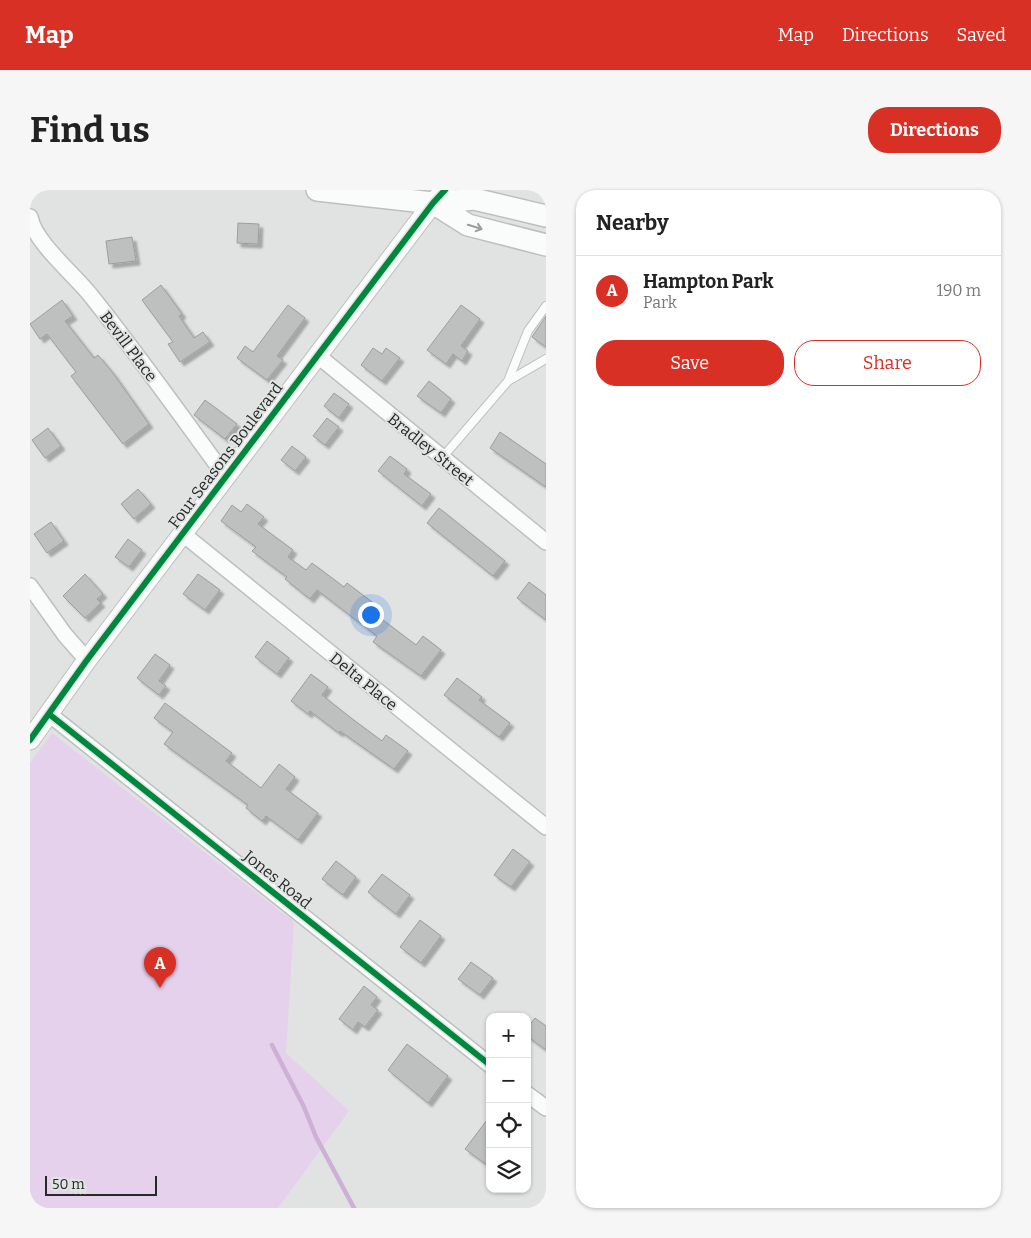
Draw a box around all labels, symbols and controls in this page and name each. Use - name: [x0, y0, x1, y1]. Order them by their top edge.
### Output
- text: Map: [25, 21, 74, 49]
- text: Map: [778, 24, 814, 46]
- text: Directions: [842, 24, 929, 46]
- text: Saved: [957, 24, 1006, 46]
- button: Directions: [868, 107, 1001, 153]
- text: Find us: [30, 109, 150, 151]
- text: Nearby: [596, 210, 669, 236]
- one-way arrow: [466, 222, 482, 232]
- text: Hampton Park: [643, 270, 774, 293]
- text: A: [606, 281, 618, 300]
- text: 190 m: [936, 281, 981, 300]
- text: Park: [643, 293, 677, 312]
- street label: Bevill Place: [96, 307, 161, 385]
- button: Save: [596, 340, 784, 386]
- button: Share: [794, 340, 981, 386]
- street label: Four Seasons Boulevard: [164, 378, 287, 532]
- street label: Bradley Street: [384, 409, 477, 490]
- your location: [358, 602, 384, 628]
- street label: Delta Place: [326, 648, 401, 714]
- street label: Jones Road: [239, 846, 316, 913]
- pin: A: [144, 947, 176, 988]
- map controls: [486, 1013, 531, 1193]
- button: +: [486, 1013, 531, 1058]
- button: −: [486, 1058, 531, 1103]
- button: locate: [486, 1103, 531, 1148]
- button: layers: [486, 1148, 531, 1193]
- scale bar: [45, 1173, 158, 1196]
- text: 50 m: [52, 1176, 85, 1193]

